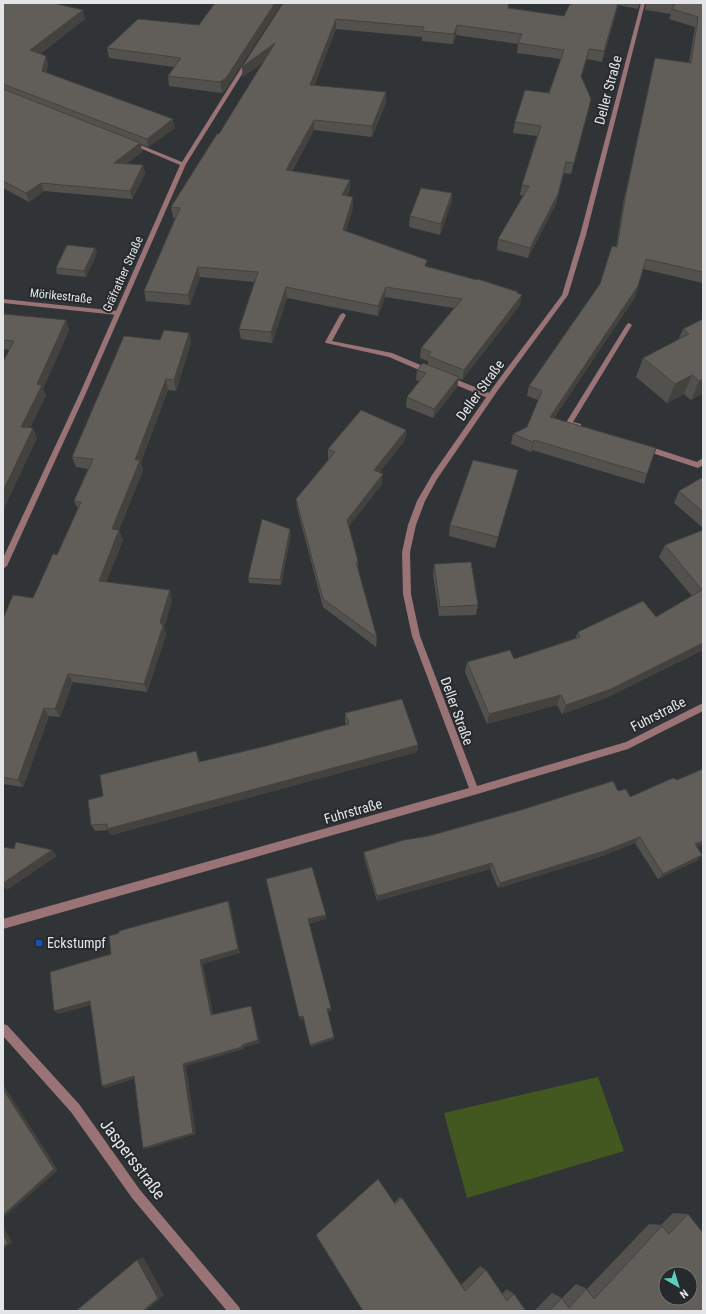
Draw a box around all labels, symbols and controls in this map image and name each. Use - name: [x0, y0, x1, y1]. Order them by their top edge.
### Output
- street label: Deller Straße: [591, 53, 625, 126]
- street label: Gräfrather Straße: [100, 234, 146, 314]
- street label: Mörikestraße: [29, 286, 93, 306]
- street label: Deller Straße: [453, 356, 508, 423]
- street label: Deller Straße: [437, 675, 477, 747]
- street label: Fuhrstraße: [628, 693, 689, 735]
- street label: Fuhrstraße: [322, 795, 384, 827]
- place label: Eckstumpf: [47, 935, 106, 951]
- marker: Eckstumpf: [34, 938, 44, 948]
- street label: Jaspersstraße: [96, 1115, 170, 1203]
- north arrow: [658, 1266, 698, 1306]
- text: N: [677, 1286, 691, 1301]

